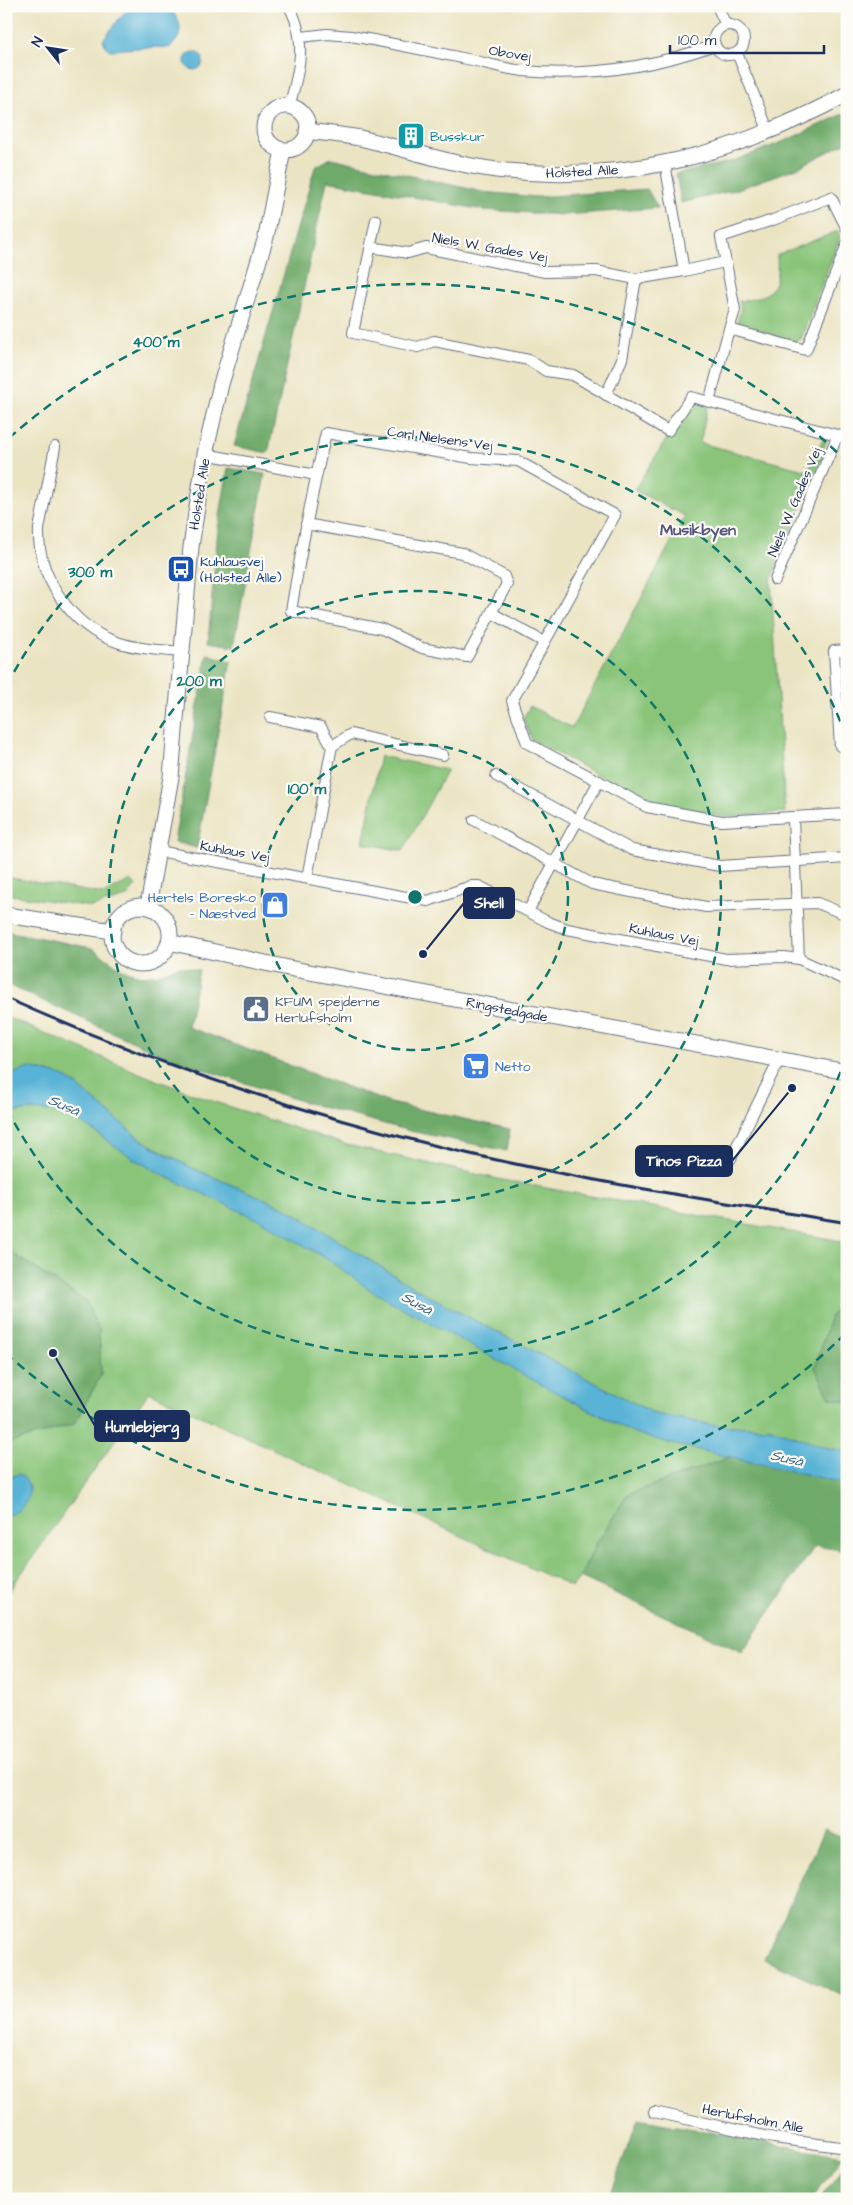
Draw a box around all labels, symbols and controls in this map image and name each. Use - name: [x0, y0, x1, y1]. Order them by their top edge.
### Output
- north arrow: [22, 22, 72, 72]
- scale bar: [670, 22, 824, 54]
- text: 100 m: [678, 30, 717, 51]
- text: N: [27, 33, 49, 51]
- street label: Obovej: [487, 41, 533, 67]
- building icon: Busskur: [396, 121, 426, 151]
- place label: Busskur: [430, 127, 485, 147]
- street label: Holsted Alle: [545, 160, 619, 184]
- street label: Niels W. Gades Vej: [430, 228, 550, 268]
- text: 400 m: [133, 332, 180, 353]
- street label: Carl Nielsens Vej: [386, 422, 494, 456]
- street label: Niels W. Gades Vej: [763, 444, 827, 560]
- street label: Holsted Alle: [184, 456, 216, 532]
- district label: Musikbyen: [660, 519, 736, 542]
- place label: Kuhlausvej (Holsted Alle): [200, 552, 282, 588]
- bus stop icon: Kuhlausvej (Holsted Alle): [166, 554, 196, 584]
- text: 300 m: [67, 562, 112, 583]
- text: 200 m: [175, 671, 222, 692]
- text: 100 m: [288, 779, 327, 800]
- street label: Kuhlaus Vej: [198, 836, 272, 868]
- place label: Hertels Boresko - Næstved: [148, 888, 256, 924]
- centre of rings: [406, 888, 424, 906]
- callout: Shell: [464, 888, 514, 918]
- shop icon: Hertels Boresko - Næstved: [260, 890, 290, 920]
- text: Shell: [473, 893, 505, 914]
- street label: Kuhlaus Vej: [627, 918, 701, 952]
- place label: KFUM spejderne Herlufsholm: [275, 992, 381, 1028]
- street label: Ringstedgade: [464, 992, 550, 1028]
- public building icon: KFUM spejderne Herlufsholm: [241, 994, 271, 1024]
- supermarket icon: Netto: [461, 1051, 491, 1081]
- place label: Netto: [495, 1057, 531, 1077]
- water label: Suså: [45, 1089, 84, 1122]
- callout: Tinos Pizza: [636, 1146, 732, 1176]
- text: Tinos Pizza: [645, 1151, 722, 1172]
- water label: Suså: [397, 1286, 437, 1321]
- callout: Humlebjerg: [95, 1411, 189, 1441]
- text: Humlebjerg: [105, 1417, 179, 1440]
- water label: Suså: [769, 1445, 806, 1473]
- street label: Herlufsholm Alle: [700, 2099, 806, 2139]

